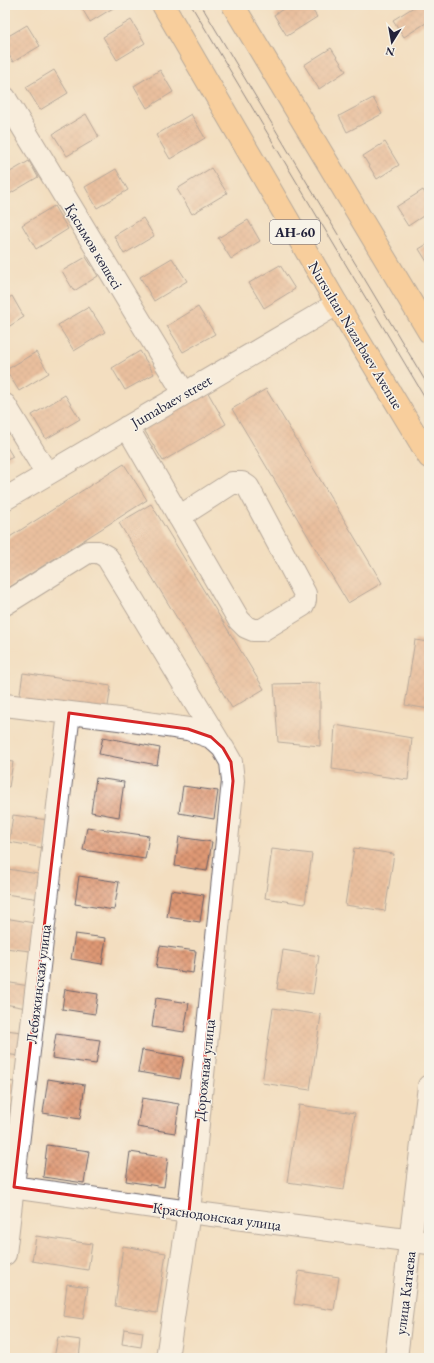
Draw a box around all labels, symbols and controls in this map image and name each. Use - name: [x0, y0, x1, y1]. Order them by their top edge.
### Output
- north arrow: [372, 22, 412, 62]
- text: N: [384, 44, 396, 60]
- street label: Қасымов көшесі: [61, 199, 127, 293]
- road number: АН-60: [270, 220, 320, 244]
- street label: Nursultan Nazarbaev Avenue: [304, 258, 408, 412]
- street label: Jumabaev street: [125, 370, 215, 433]
- street label: Лебяжинская улица: [21, 923, 55, 1045]
- street label: Дорожная улица: [189, 1018, 219, 1122]
- street label: Краснодонская улица: [151, 1198, 283, 1234]
- street label: улица Катаева: [390, 1250, 420, 1336]

